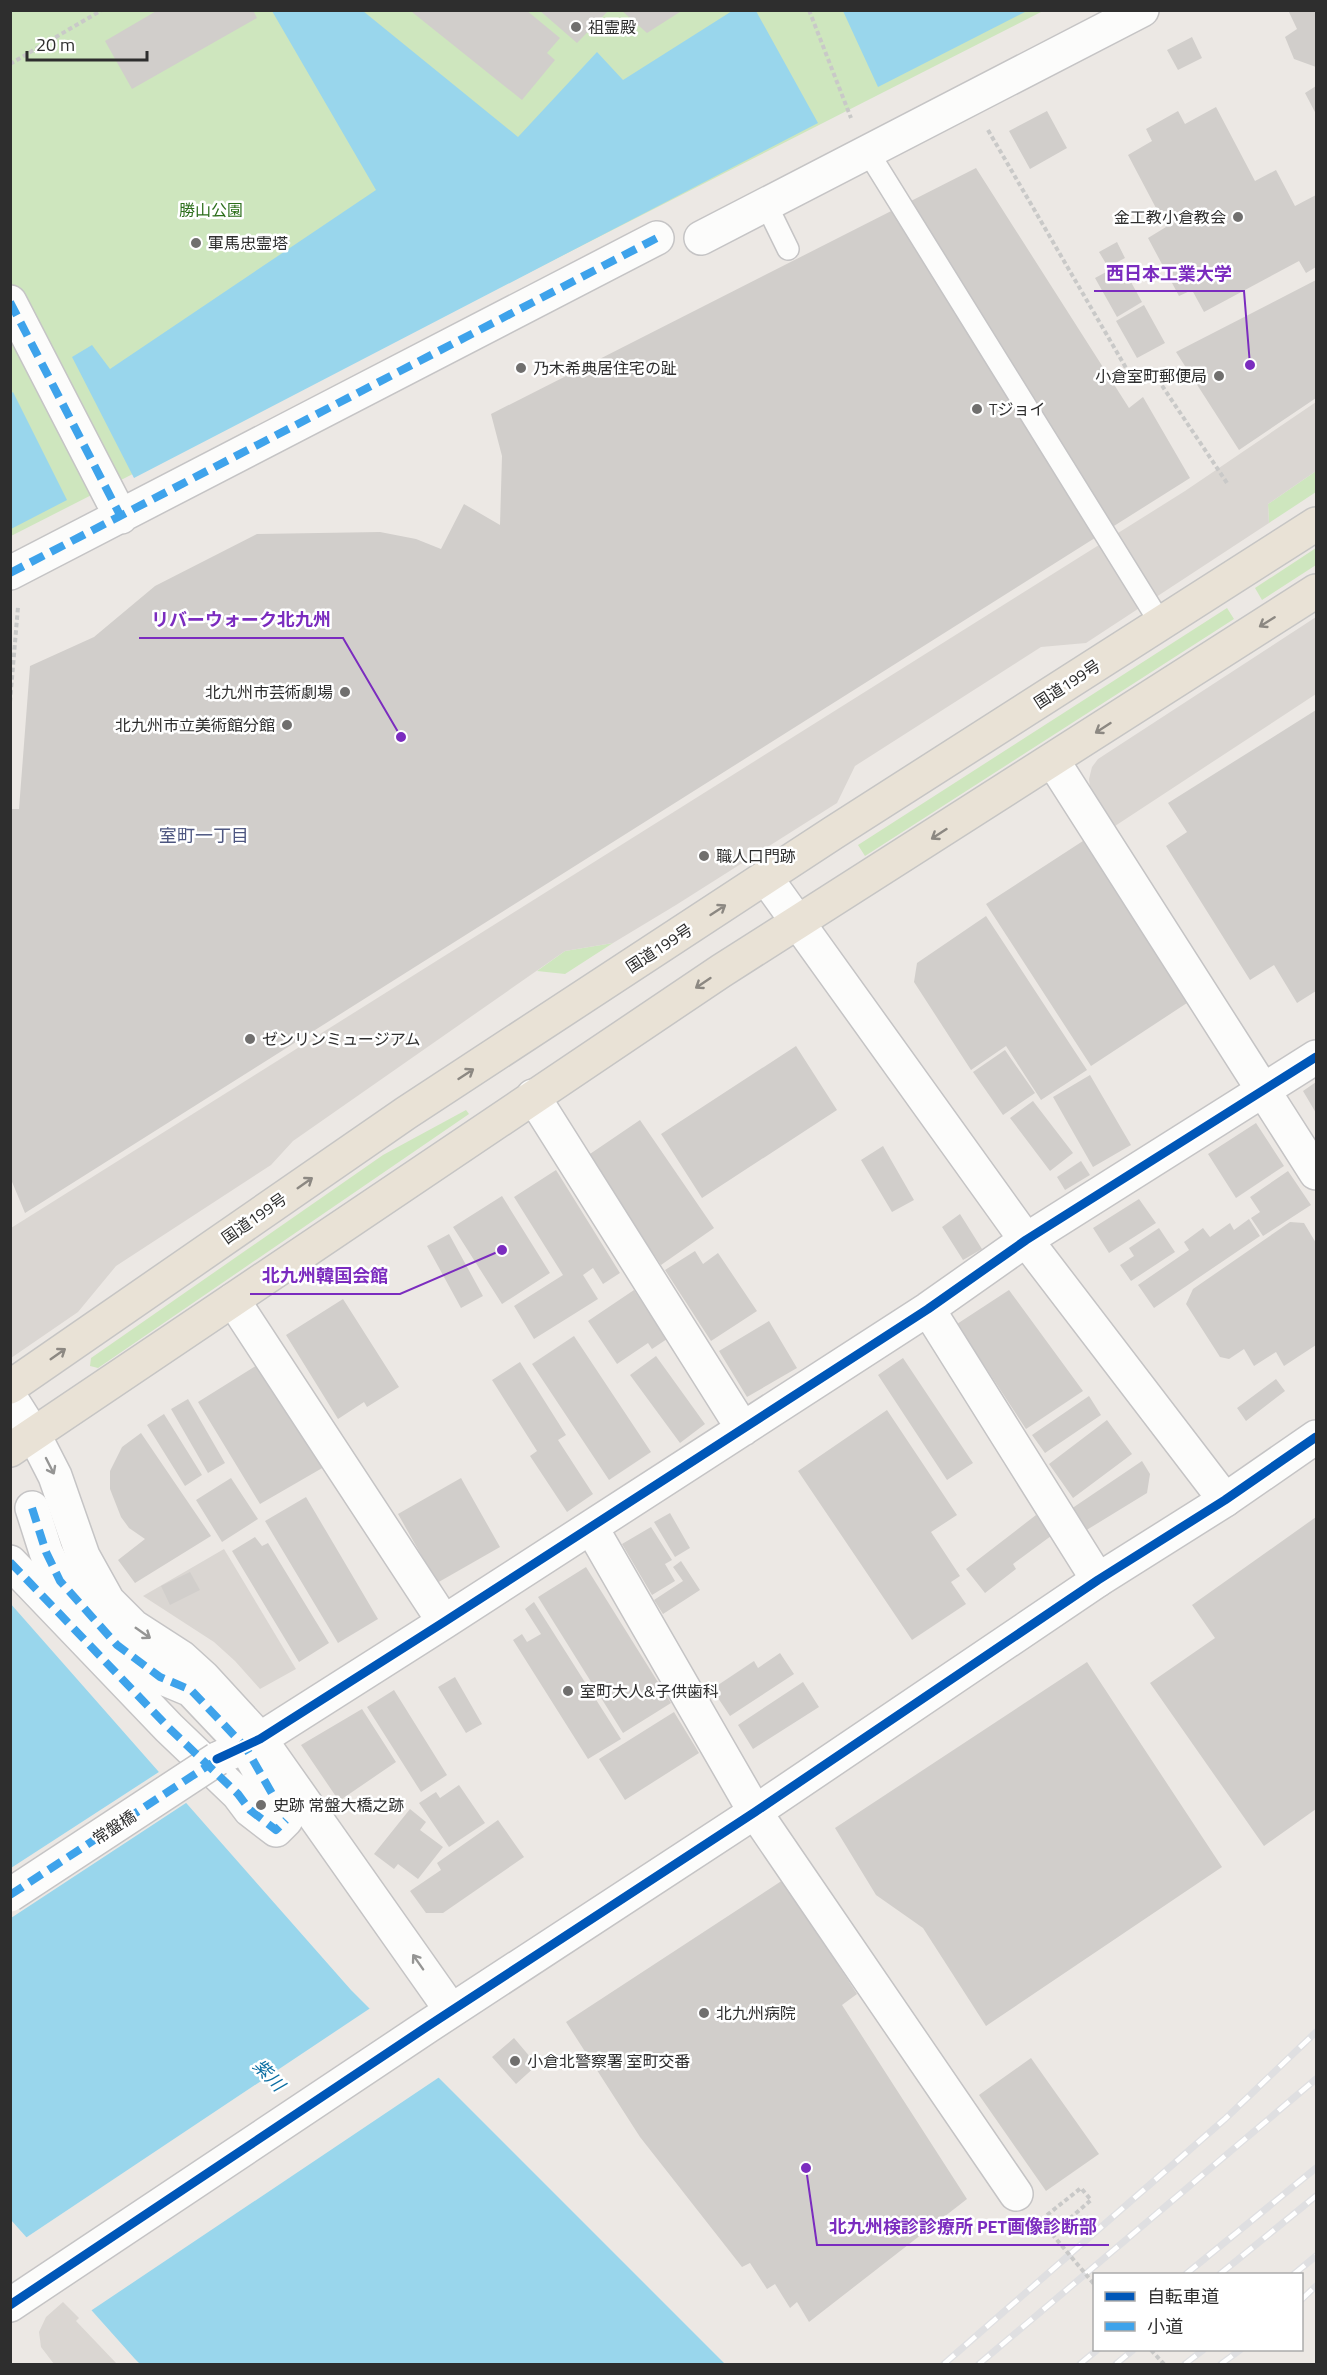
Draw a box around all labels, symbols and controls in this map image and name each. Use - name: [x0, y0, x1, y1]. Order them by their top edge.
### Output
- place label: 祖霊殿: [588, 15, 636, 39]
- marker: 祖霊殿: [569, 20, 583, 34]
- scale bar: [27, 24, 147, 62]
- text: 20 m: [36, 31, 75, 58]
- park label: 勝山公園: [179, 198, 243, 222]
- place label: 金工教小倉教会: [1114, 205, 1226, 229]
- marker: 金工教小倉教会: [1231, 210, 1245, 224]
- place label: 軍馬忠霊塔: [208, 231, 288, 255]
- marker: 軍馬忠霊塔: [189, 236, 203, 250]
- callout: 西日本工業大学: [1094, 255, 1244, 291]
- text: 西日本工業大学: [1106, 260, 1232, 287]
- place label: 乃木希典居住宅の趾: [533, 356, 677, 380]
- marker: 乃木希典居住宅の趾: [514, 361, 528, 375]
- place label: 小倉室町郵便局: [1095, 364, 1207, 388]
- marker: 小倉室町郵便局: [1212, 369, 1226, 383]
- place label: Tジョイ: [989, 397, 1045, 421]
- marker: Tジョイ: [970, 402, 984, 416]
- callout: リバーウォーク北九州: [139, 602, 343, 638]
- text: リバーウォーク北九州: [151, 606, 331, 633]
- one-way arrow: [1259, 617, 1276, 629]
- street label: 国道199号: [1029, 654, 1105, 714]
- place label: 北九州市芸術劇場: [205, 680, 333, 704]
- marker: 北九州市芸術劇場: [338, 685, 352, 699]
- place label: 北九州市立美術館分館: [115, 713, 275, 737]
- marker: 北九州市立美術館分館: [280, 718, 294, 732]
- one-way arrow: [1095, 722, 1112, 735]
- district label: 室町一丁目: [159, 822, 249, 849]
- one-way arrow: [931, 828, 948, 840]
- place label: 職人口門跡: [716, 844, 796, 868]
- marker: 職人口門跡: [697, 849, 711, 863]
- one-way arrow: [709, 903, 726, 916]
- street label: 国道199号: [621, 918, 697, 978]
- one-way arrow: [695, 976, 712, 989]
- place label: ゼンリンミュージアム: [262, 1027, 421, 1051]
- marker: ゼンリンミュージアム: [243, 1032, 257, 1046]
- one-way arrow: [458, 1067, 475, 1080]
- one-way arrow: [296, 1177, 313, 1189]
- street label: 国道199号: [216, 1187, 292, 1249]
- callout: 北九州韓国会館: [250, 1258, 400, 1294]
- text: 北九州韓国会館: [262, 1262, 388, 1289]
- one-way arrow: [50, 1348, 66, 1360]
- one-way arrow: [44, 1457, 56, 1475]
- one-way arrow: [134, 1627, 151, 1639]
- place label: 室町大人&子供歯科: [580, 1679, 719, 1703]
- marker: 室町大人&子供歯科: [561, 1684, 575, 1698]
- place label: 史跡 常盤大橋之跡: [273, 1793, 405, 1817]
- marker: 史跡 常盤大橋之跡: [254, 1798, 268, 1812]
- street label: 常盤橋: [87, 1804, 141, 1850]
- one-way arrow: [412, 1954, 424, 1971]
- place label: 北九州病院: [716, 2001, 796, 2025]
- marker: 北九州病院: [697, 2006, 711, 2020]
- place label: 小倉北警察署 室町交番: [527, 2049, 691, 2073]
- water label: 紫川: [247, 2053, 293, 2099]
- marker: 小倉北警察署 室町交番: [508, 2054, 522, 2068]
- callout: 北九州検診診療所 PET画像診断部: [817, 2209, 1109, 2245]
- text: 北九州検診診療所 PET画像診断部: [829, 2213, 1097, 2240]
- legend: [1093, 2273, 1303, 2351]
- text: 自転車道: [1147, 2283, 1219, 2310]
- text: 小道: [1147, 2313, 1183, 2340]

